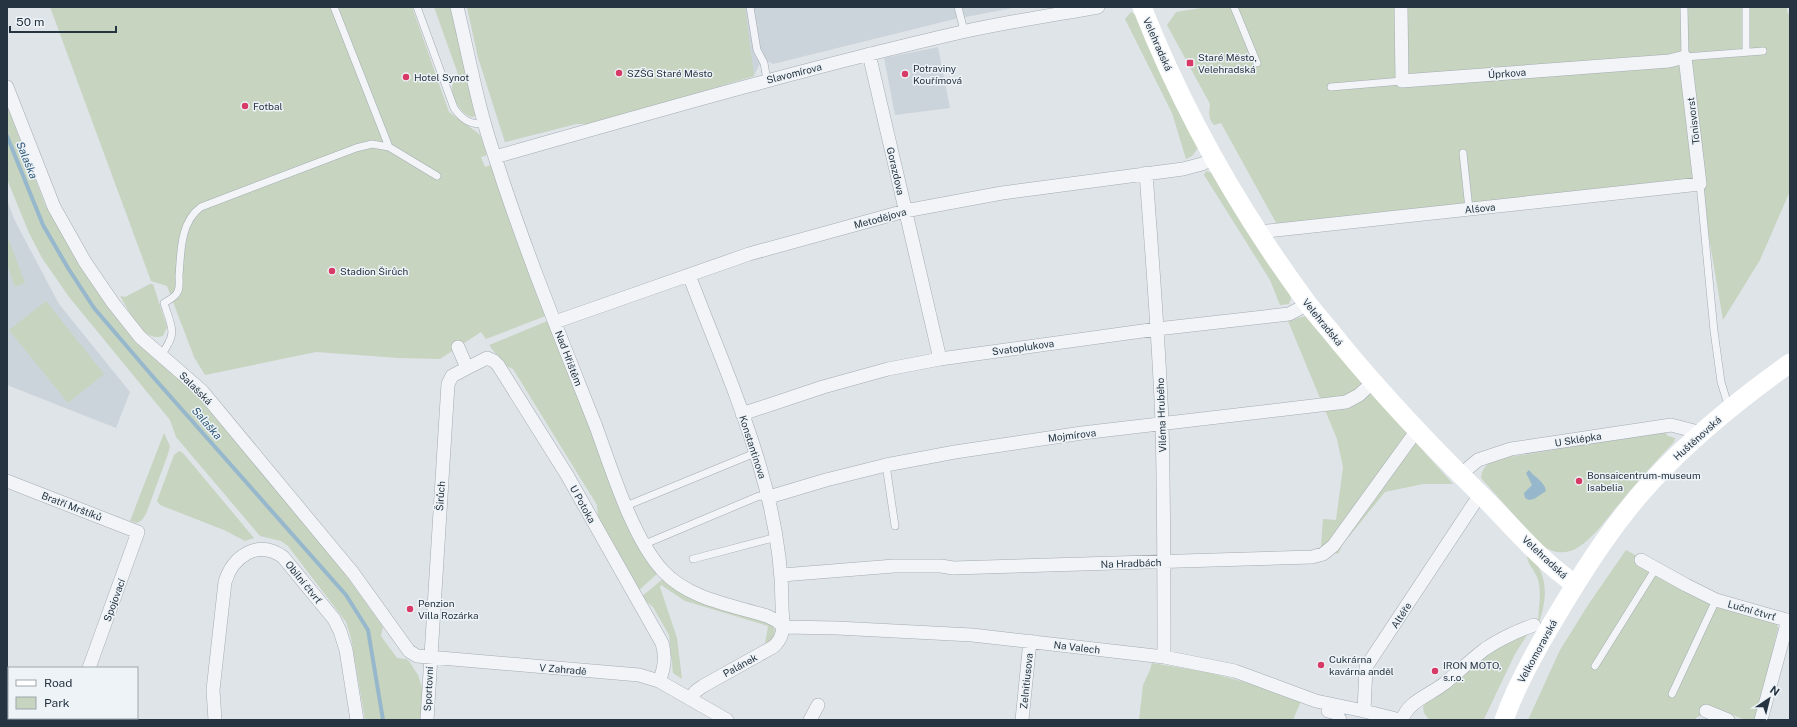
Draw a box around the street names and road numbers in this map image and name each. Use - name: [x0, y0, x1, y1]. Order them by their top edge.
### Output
- street label: Velehradská: [1141, 15, 1175, 73]
- street label: Slavomírova: [765, 60, 823, 86]
- street label: Úprkova: [1487, 66, 1527, 80]
- street label: Tönisvorst: [1684, 97, 1702, 145]
- street label: Gorazdova: [885, 146, 907, 196]
- street label: Alšova: [1464, 200, 1496, 216]
- street label: Metodějova: [852, 205, 908, 231]
- street label: Velehradská: [1300, 296, 1346, 348]
- street label: Nad Hřištěm: [553, 329, 585, 387]
- street label: Svatoplukova: [991, 337, 1055, 357]
- street label: Salašská: [177, 369, 215, 407]
- street label: Viléma Hrubého: [1154, 377, 1168, 453]
- street label: Huštěnovská: [1671, 413, 1723, 463]
- street label: Konstantinova: [737, 414, 769, 480]
- street label: Mojmírova: [1047, 426, 1097, 444]
- street label: U Sklépka: [1554, 429, 1602, 449]
- street label: Širůch: [433, 480, 447, 511]
- street label: U Potoka: [568, 483, 598, 525]
- street label: Bratří Mrštíků: [40, 489, 104, 523]
- street label: Velehradská: [1520, 533, 1570, 581]
- street label: Na Hradbách: [1100, 556, 1162, 570]
- street label: Obilní čtvrť: [283, 558, 325, 606]
- street label: Spojovací: [101, 576, 127, 623]
- street label: Luční čtvrť: [1726, 597, 1778, 623]
- street label: Altéře: [1388, 599, 1414, 630]
- street label: Velkomoravská: [1515, 617, 1559, 685]
- street label: Na Valech: [1053, 638, 1101, 656]
- street label: Palánek: [721, 651, 760, 679]
- street label: Zelnitiusova: [1017, 652, 1035, 710]
- street label: V Zahradě: [539, 661, 588, 677]
- street label: Sportovní: [421, 666, 435, 712]

